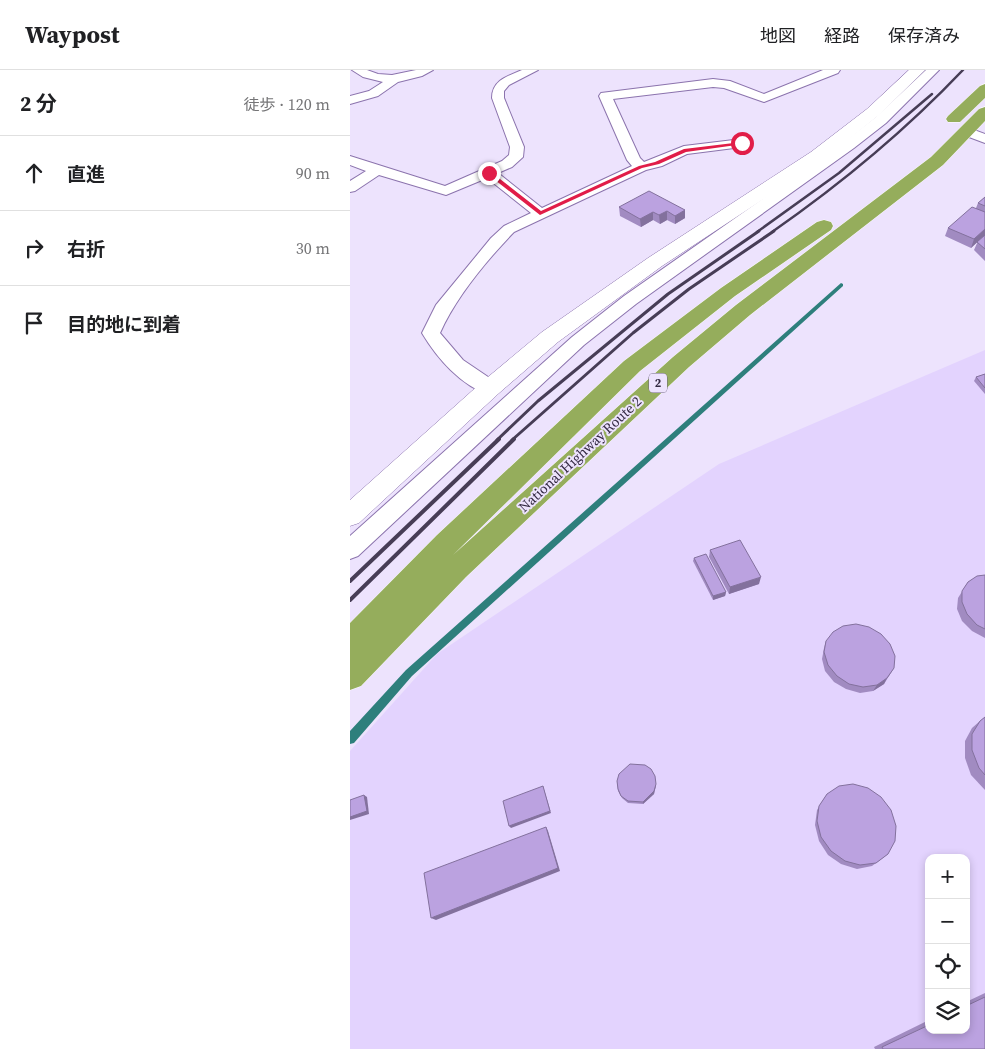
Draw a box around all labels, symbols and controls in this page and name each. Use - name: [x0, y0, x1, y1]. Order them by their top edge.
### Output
- text: Waypost: [25, 18, 120, 51]
- text: 地図: [760, 23, 796, 48]
- text: 経路: [824, 23, 860, 48]
- text: 保存済み: [888, 23, 960, 48]
- text: 2 分: [20, 89, 57, 118]
- text: 徒歩 · 120 m: [244, 93, 330, 115]
- route start: [731, 132, 754, 155]
- icon: ahead: [20, 159, 48, 187]
- text: 直進: [67, 161, 105, 187]
- text: 90 m: [296, 162, 330, 184]
- route end: [478, 162, 501, 185]
- icon: right: [20, 234, 48, 262]
- text: 右折: [67, 236, 105, 262]
- text: 30 m: [296, 237, 330, 259]
- icon: arrive: [20, 309, 48, 337]
- text: 目的地に到着: [67, 311, 181, 337]
- road number: 2: [649, 374, 667, 392]
- street label: National Highway Route 2: [514, 392, 646, 516]
- map controls: [925, 854, 970, 1034]
- button: +: [925, 854, 970, 899]
- button: −: [925, 899, 970, 944]
- button: locate: [925, 944, 970, 989]
- button: layers: [925, 989, 970, 1034]

